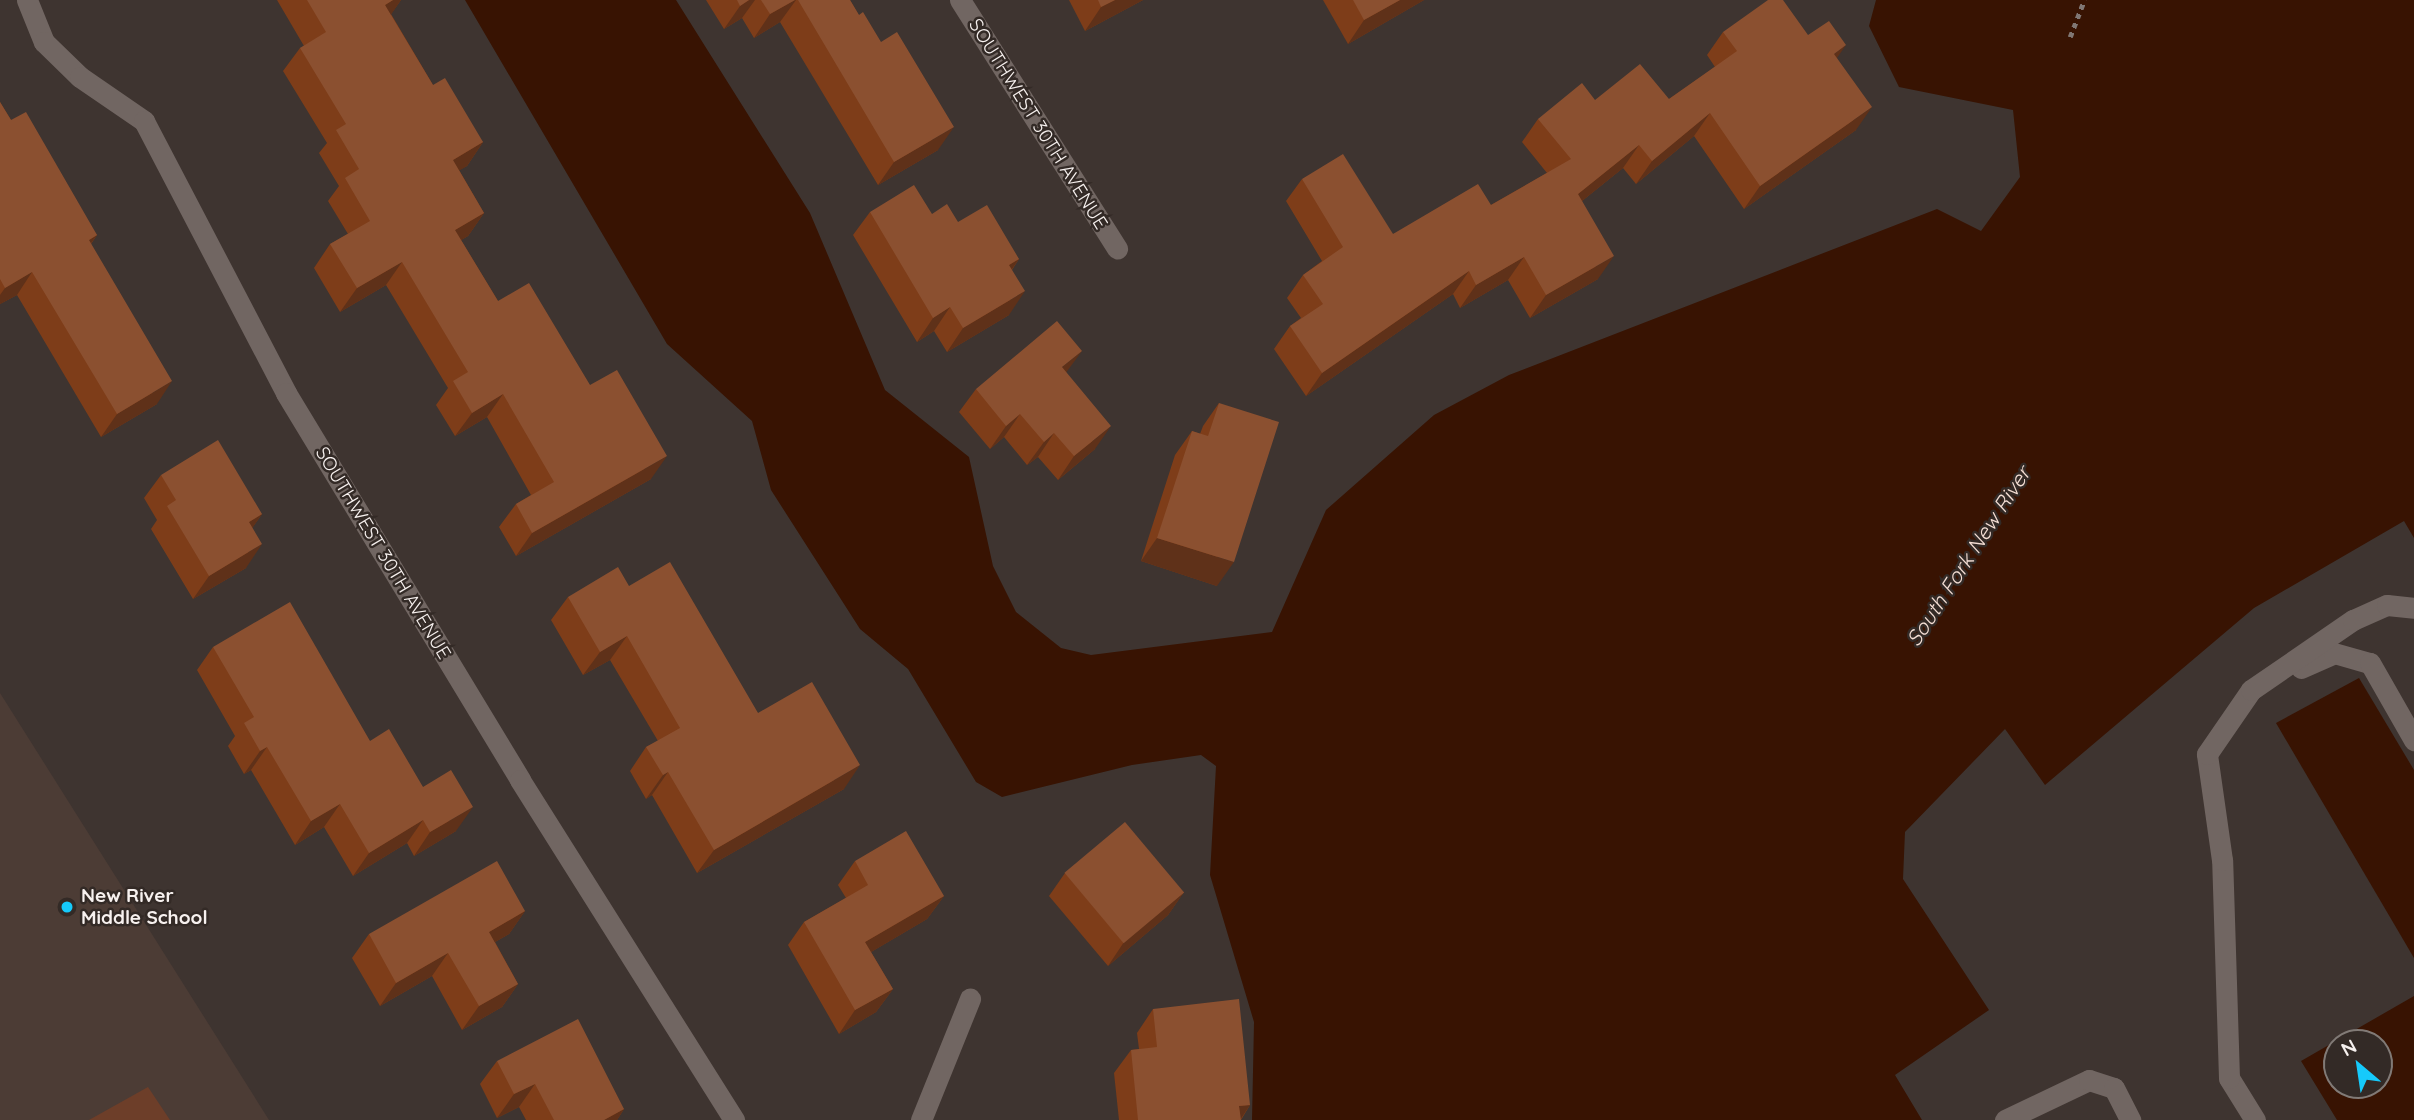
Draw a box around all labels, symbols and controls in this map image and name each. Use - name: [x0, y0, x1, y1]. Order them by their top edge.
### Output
- street label: SOUTHWEST 30TH AVENUE: [964, 15, 1112, 233]
- street label: SOUTHWEST 30TH AVENUE: [310, 443, 456, 663]
- water label: South Fork New River: [1901, 462, 2035, 650]
- place label: New River Middle School: [81, 885, 208, 929]
- marker: New River Middle School: [59, 899, 75, 915]
- north arrow: [2323, 1029, 2393, 1099]
- text: N: [2337, 1034, 2361, 1061]

